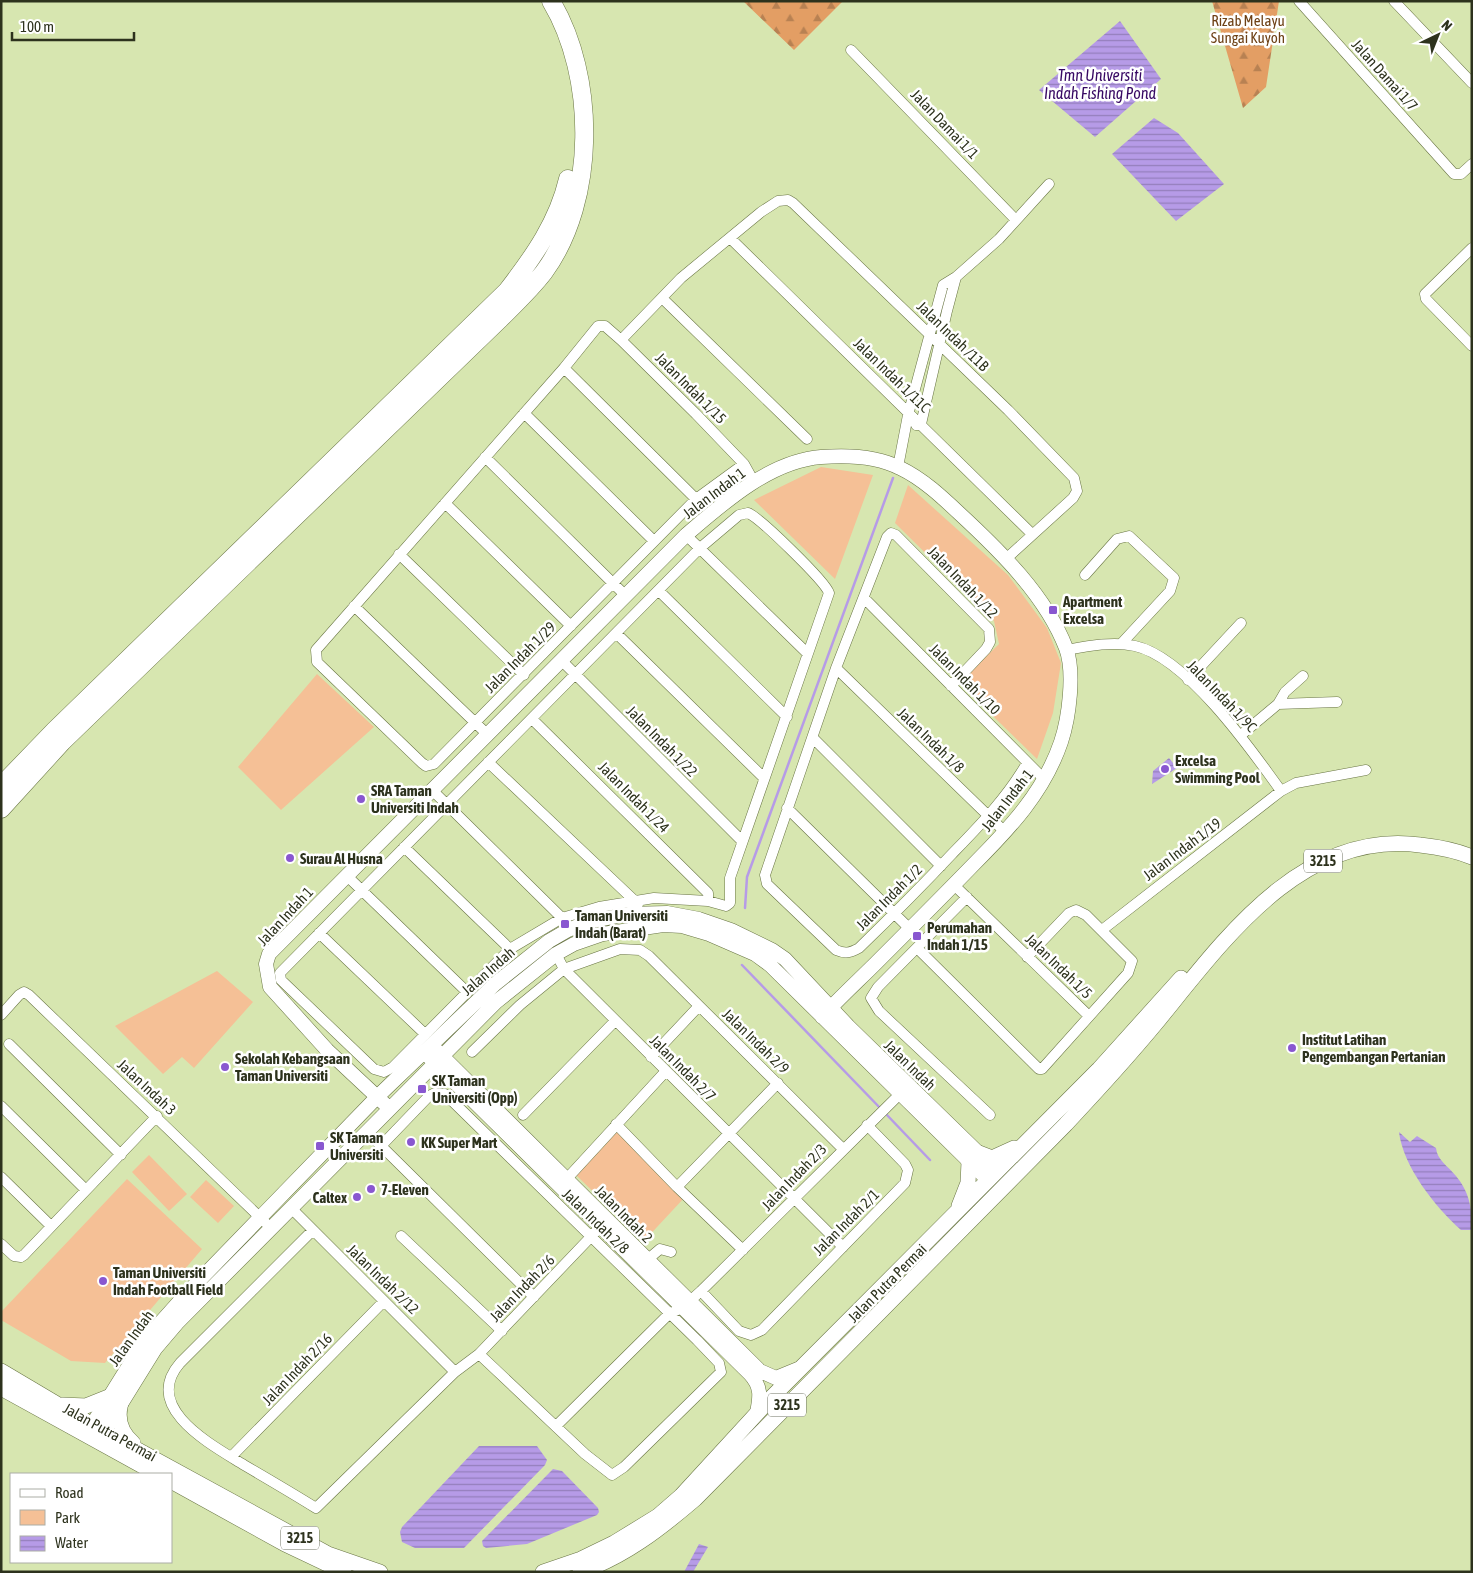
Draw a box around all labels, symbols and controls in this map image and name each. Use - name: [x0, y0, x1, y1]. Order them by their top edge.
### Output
- scale bar: [12, 10, 135, 42]
- north arrow: [1413, 10, 1463, 60]
- park label: Rizab Melayu Sungai Kuyoh: [1211, 12, 1285, 46]
- text: N: [1438, 17, 1455, 34]
- text: 100 m: [20, 18, 54, 35]
- street label: Jalan Damai 1/7: [1349, 36, 1421, 114]
- water label: Tmn Universiti Indah Fishing Pond: [1044, 66, 1156, 103]
- street label: Jalan Damai 1/1: [908, 86, 982, 162]
- street label: Jalan Indah /11B: [914, 298, 992, 374]
- street label: Jalan Indah 1/11C: [850, 334, 934, 416]
- street label: Jalan Indah 1/15: [652, 349, 730, 427]
- street label: Jalan Indah 1: [679, 464, 749, 522]
- street label: Jalan Indah 1/12: [925, 543, 1001, 621]
- place label: Apartment Excelsa: [1062, 593, 1123, 627]
- marker: Apartment Excelsa: [1047, 604, 1059, 616]
- street label: Jalan Indah 1/29: [481, 618, 559, 696]
- street label: Jalan Indah 1/10: [926, 640, 1004, 718]
- street label: Jalan Indah 1/9C: [1184, 657, 1260, 735]
- street label: Jalan Indah 1/22: [623, 702, 701, 780]
- street label: Jalan Indah 1/8: [894, 704, 968, 776]
- place label: Excelsa Swimming Pool: [1175, 752, 1261, 786]
- street label: Jalan Indah 1/24: [595, 758, 673, 836]
- marker: Excelsa Swimming Pool: [1159, 763, 1171, 775]
- street label: Jalan Indah 1: [978, 766, 1036, 834]
- place label: SRA Taman Universiti Indah: [371, 782, 459, 816]
- marker: SRA Taman Universiti Indah: [355, 793, 367, 805]
- street label: Jalan Indah 1/19: [1140, 814, 1224, 884]
- road number: 3215: [1304, 849, 1342, 872]
- place label: Surau Al Husna: [300, 850, 383, 867]
- marker: Surau Al Husna: [284, 852, 296, 864]
- street label: Jalan Indah 1/2: [853, 861, 925, 933]
- street label: Jalan Indah 1: [254, 883, 316, 949]
- place label: Taman Universiti Indah (Barat): [575, 907, 668, 941]
- marker: Taman Universiti Indah (Barat): [559, 918, 571, 930]
- place label: Perumahan Indah 1/15: [927, 919, 992, 953]
- marker: Perumahan Indah 1/15: [911, 930, 923, 942]
- street label: Jalan Indah 1/5: [1022, 930, 1096, 1002]
- street label: Jalan Indah: [458, 943, 518, 999]
- street label: Jalan Indah 2/9: [719, 1005, 793, 1077]
- place label: Institut Latihan Pengembangan Pertanian: [1302, 1031, 1445, 1065]
- street label: Jalan Indah 2/7: [647, 1032, 719, 1104]
- street label: Jalan Indah: [881, 1036, 939, 1094]
- marker: Institut Latihan Pengembangan Pertanian: [1286, 1042, 1298, 1054]
- place label: Sekolah Kebangsaan Taman Universiti: [235, 1050, 350, 1084]
- street label: Jalan Indah 3: [114, 1056, 180, 1118]
- marker: Sekolah Kebangsaan Taman Universiti: [219, 1061, 231, 1073]
- place label: SK Taman Universiti (Opp): [432, 1072, 518, 1106]
- marker: SK Taman Universiti (Opp): [416, 1083, 428, 1095]
- place label: SK Taman Universiti: [330, 1129, 383, 1163]
- place label: KK Super Mart: [421, 1134, 498, 1151]
- marker: KK Super Mart: [405, 1136, 417, 1148]
- marker: SK Taman Universiti: [314, 1140, 326, 1152]
- street label: Jalan Indah 2/3: [758, 1140, 830, 1214]
- place label: 7-Eleven: [381, 1181, 429, 1198]
- street label: Jalan Indah 2: [592, 1182, 656, 1246]
- marker: 7-Eleven: [365, 1183, 377, 1195]
- street label: Jalan Indah 2/8: [559, 1185, 633, 1257]
- street label: Jalan Indah 2/1: [810, 1186, 882, 1258]
- place label: Caltex: [312, 1189, 347, 1206]
- marker: Caltex: [351, 1191, 363, 1203]
- street label: Jalan Putra Permai: [844, 1240, 930, 1326]
- street label: Jalan Indah 2/12: [344, 1241, 422, 1317]
- street label: Jalan Indah 2/6: [486, 1251, 558, 1325]
- place label: Taman Universiti Indah Football Field: [113, 1264, 223, 1298]
- marker: Taman Universiti Indah Football Field: [97, 1275, 109, 1287]
- street label: Jalan Indah: [105, 1307, 157, 1369]
- street label: Jalan Indah 2/16: [259, 1330, 335, 1408]
- road number: 3215: [768, 1394, 806, 1416]
- street label: Jalan Putra Permai: [60, 1399, 160, 1465]
- legend: [10, 1473, 172, 1563]
- text: Road: [55, 1484, 84, 1501]
- text: Park: [55, 1509, 80, 1526]
- road number: 3215: [281, 1526, 319, 1550]
- text: Water: [55, 1534, 88, 1551]

